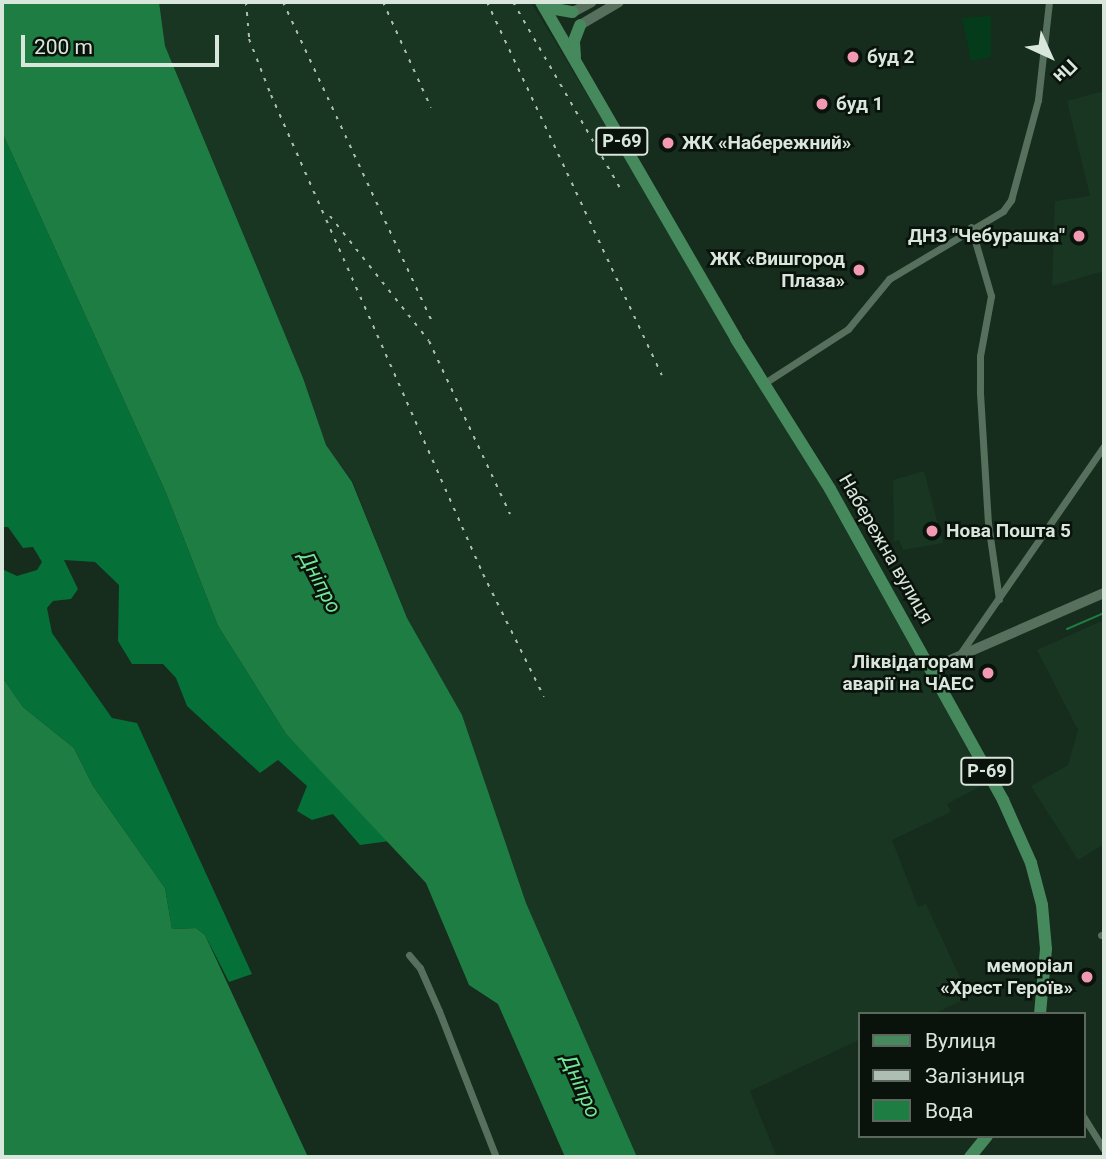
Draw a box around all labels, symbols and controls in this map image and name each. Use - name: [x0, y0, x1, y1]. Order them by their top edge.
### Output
- scale bar: [24, 21, 222, 65]
- north arrow: [1015, 21, 1085, 91]
- text: 200 m: [34, 35, 93, 59]
- place label: буд 2: [867, 46, 914, 68]
- marker: буд 2: [845, 49, 861, 65]
- text: Пн: [1049, 55, 1082, 88]
- place label: буд 1: [836, 93, 883, 115]
- marker: буд 1: [814, 96, 830, 112]
- road number: Р-69: [594, 126, 650, 156]
- place label: ЖК «Набережний»: [682, 132, 851, 154]
- marker: ЖК «Набережний»: [660, 135, 676, 151]
- place label: ДНЗ "Чебурашка": [908, 225, 1065, 247]
- marker: ДНЗ "Чебурашка": [1071, 228, 1087, 244]
- place label: ЖК «Вишгород Плаза»: [710, 248, 845, 292]
- marker: ЖК «Вишгород Плаза»: [851, 262, 867, 278]
- street label: Набережна вулиця: [834, 470, 938, 628]
- place label: Нова Пошта 5: [946, 520, 1071, 542]
- marker: Нова Пошта 5: [924, 523, 940, 539]
- water label: Дніпро: [293, 547, 347, 617]
- place label: Ліквідаторам аварії на ЧАЕС: [842, 651, 974, 695]
- marker: Ліквідаторам аварії на ЧАЕС: [980, 665, 996, 681]
- road number: Р-69: [959, 756, 1015, 786]
- place label: меморіал «Хрест Героїв»: [940, 955, 1073, 999]
- marker: меморіал «Хрест Героїв»: [1079, 969, 1095, 985]
- legend: [858, 1012, 1085, 1138]
- text: Вулиця: [925, 1029, 996, 1053]
- water label: Дніпро: [556, 1050, 606, 1122]
- text: Залізниця: [925, 1064, 1025, 1088]
- text: Вода: [925, 1099, 973, 1123]

